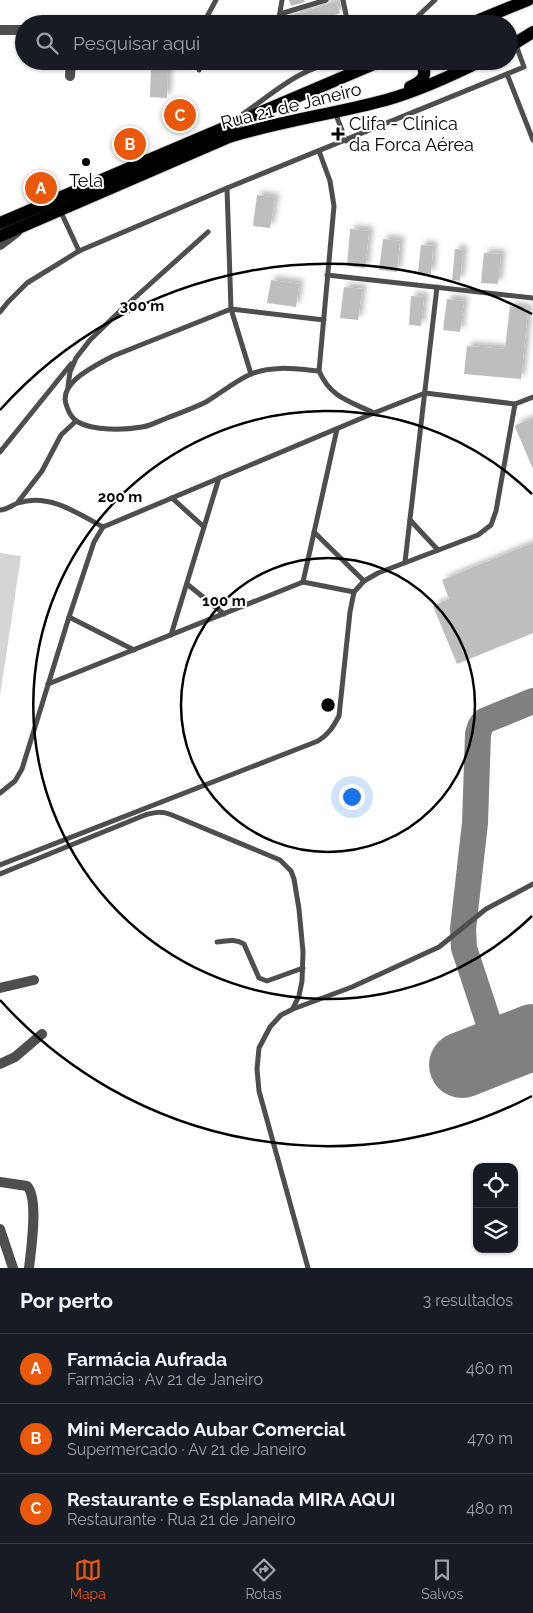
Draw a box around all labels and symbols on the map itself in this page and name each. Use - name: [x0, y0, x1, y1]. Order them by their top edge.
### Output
- street label: Rua 21 de Janeiro: [218, 78, 364, 133]
- pin: C: [164, 96, 196, 134]
- place label: Clifa - Clínica da Forca Aérea: [349, 113, 474, 155]
- pin: B: [114, 125, 146, 163]
- marker: Clifa - Clínica da Forca Aérea: [331, 127, 345, 141]
- marker: Tela: [80, 156, 92, 168]
- pin: A: [25, 169, 57, 207]
- place label: Tela: [69, 170, 103, 191]
- text: 300 m: [120, 297, 164, 315]
- text: 200 m: [98, 488, 142, 506]
- text: 100 m: [202, 592, 246, 610]
- centre of rings: [319, 696, 337, 714]
- your location: [339, 784, 365, 810]

